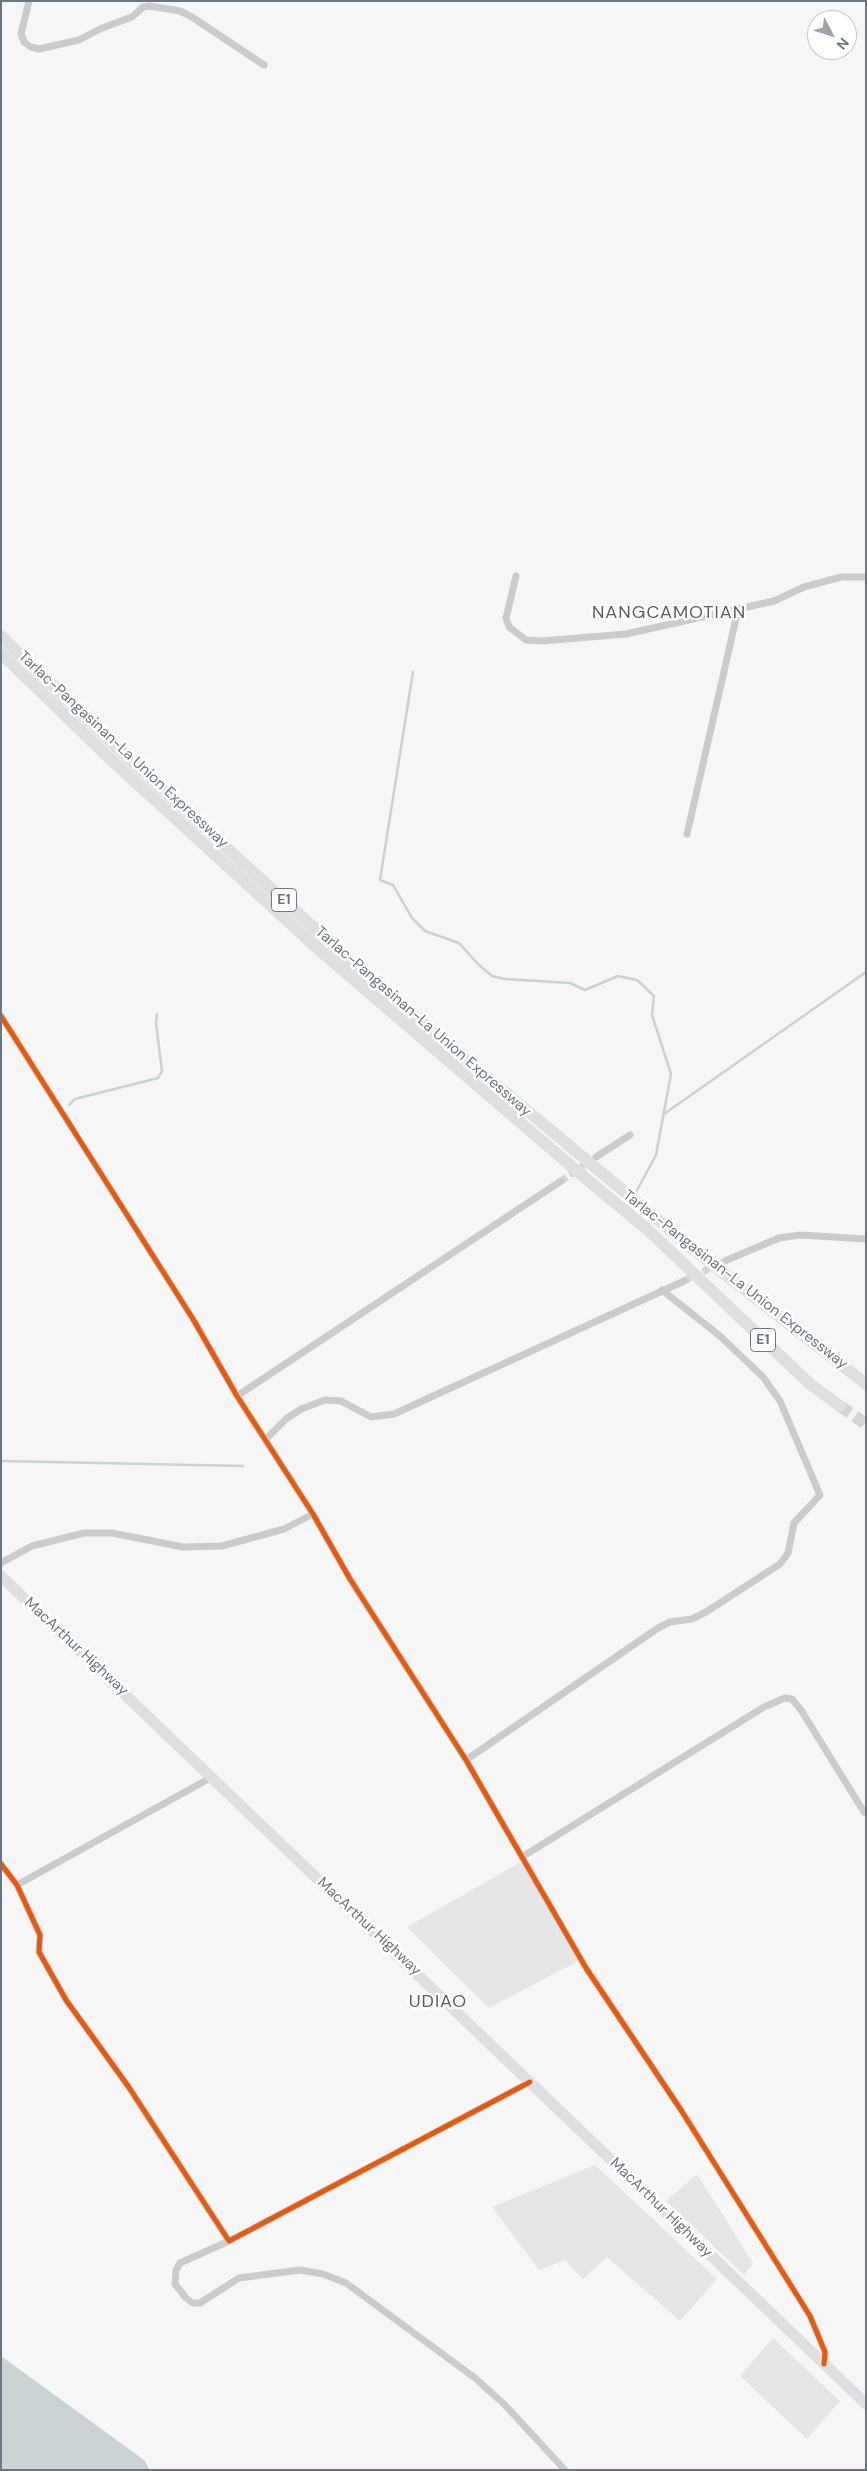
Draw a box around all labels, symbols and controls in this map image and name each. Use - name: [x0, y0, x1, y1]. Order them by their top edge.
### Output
- north arrow: [807, 10, 857, 60]
- text: N: [833, 34, 853, 54]
- district label: NANGCAMOTIAN: [590, 602, 748, 624]
- street label: Tarlac-Pangasinan-La Union Expressway: [14, 648, 232, 852]
- road number: E1: [272, 888, 296, 912]
- street label: Tarlac-Pangasinan-La Union Expressway: [311, 923, 535, 1121]
- street label: Tarlac-Pangasinan-La Union Expressway: [619, 1187, 851, 1373]
- road number: E1: [750, 1328, 776, 1352]
- street label: MacArthur Highway: [20, 1594, 132, 1700]
- street label: MacArthur Highway: [313, 1874, 425, 1980]
- district label: UDIAO: [408, 1991, 468, 2013]
- street label: MacArthur Highway: [606, 2154, 716, 2262]

